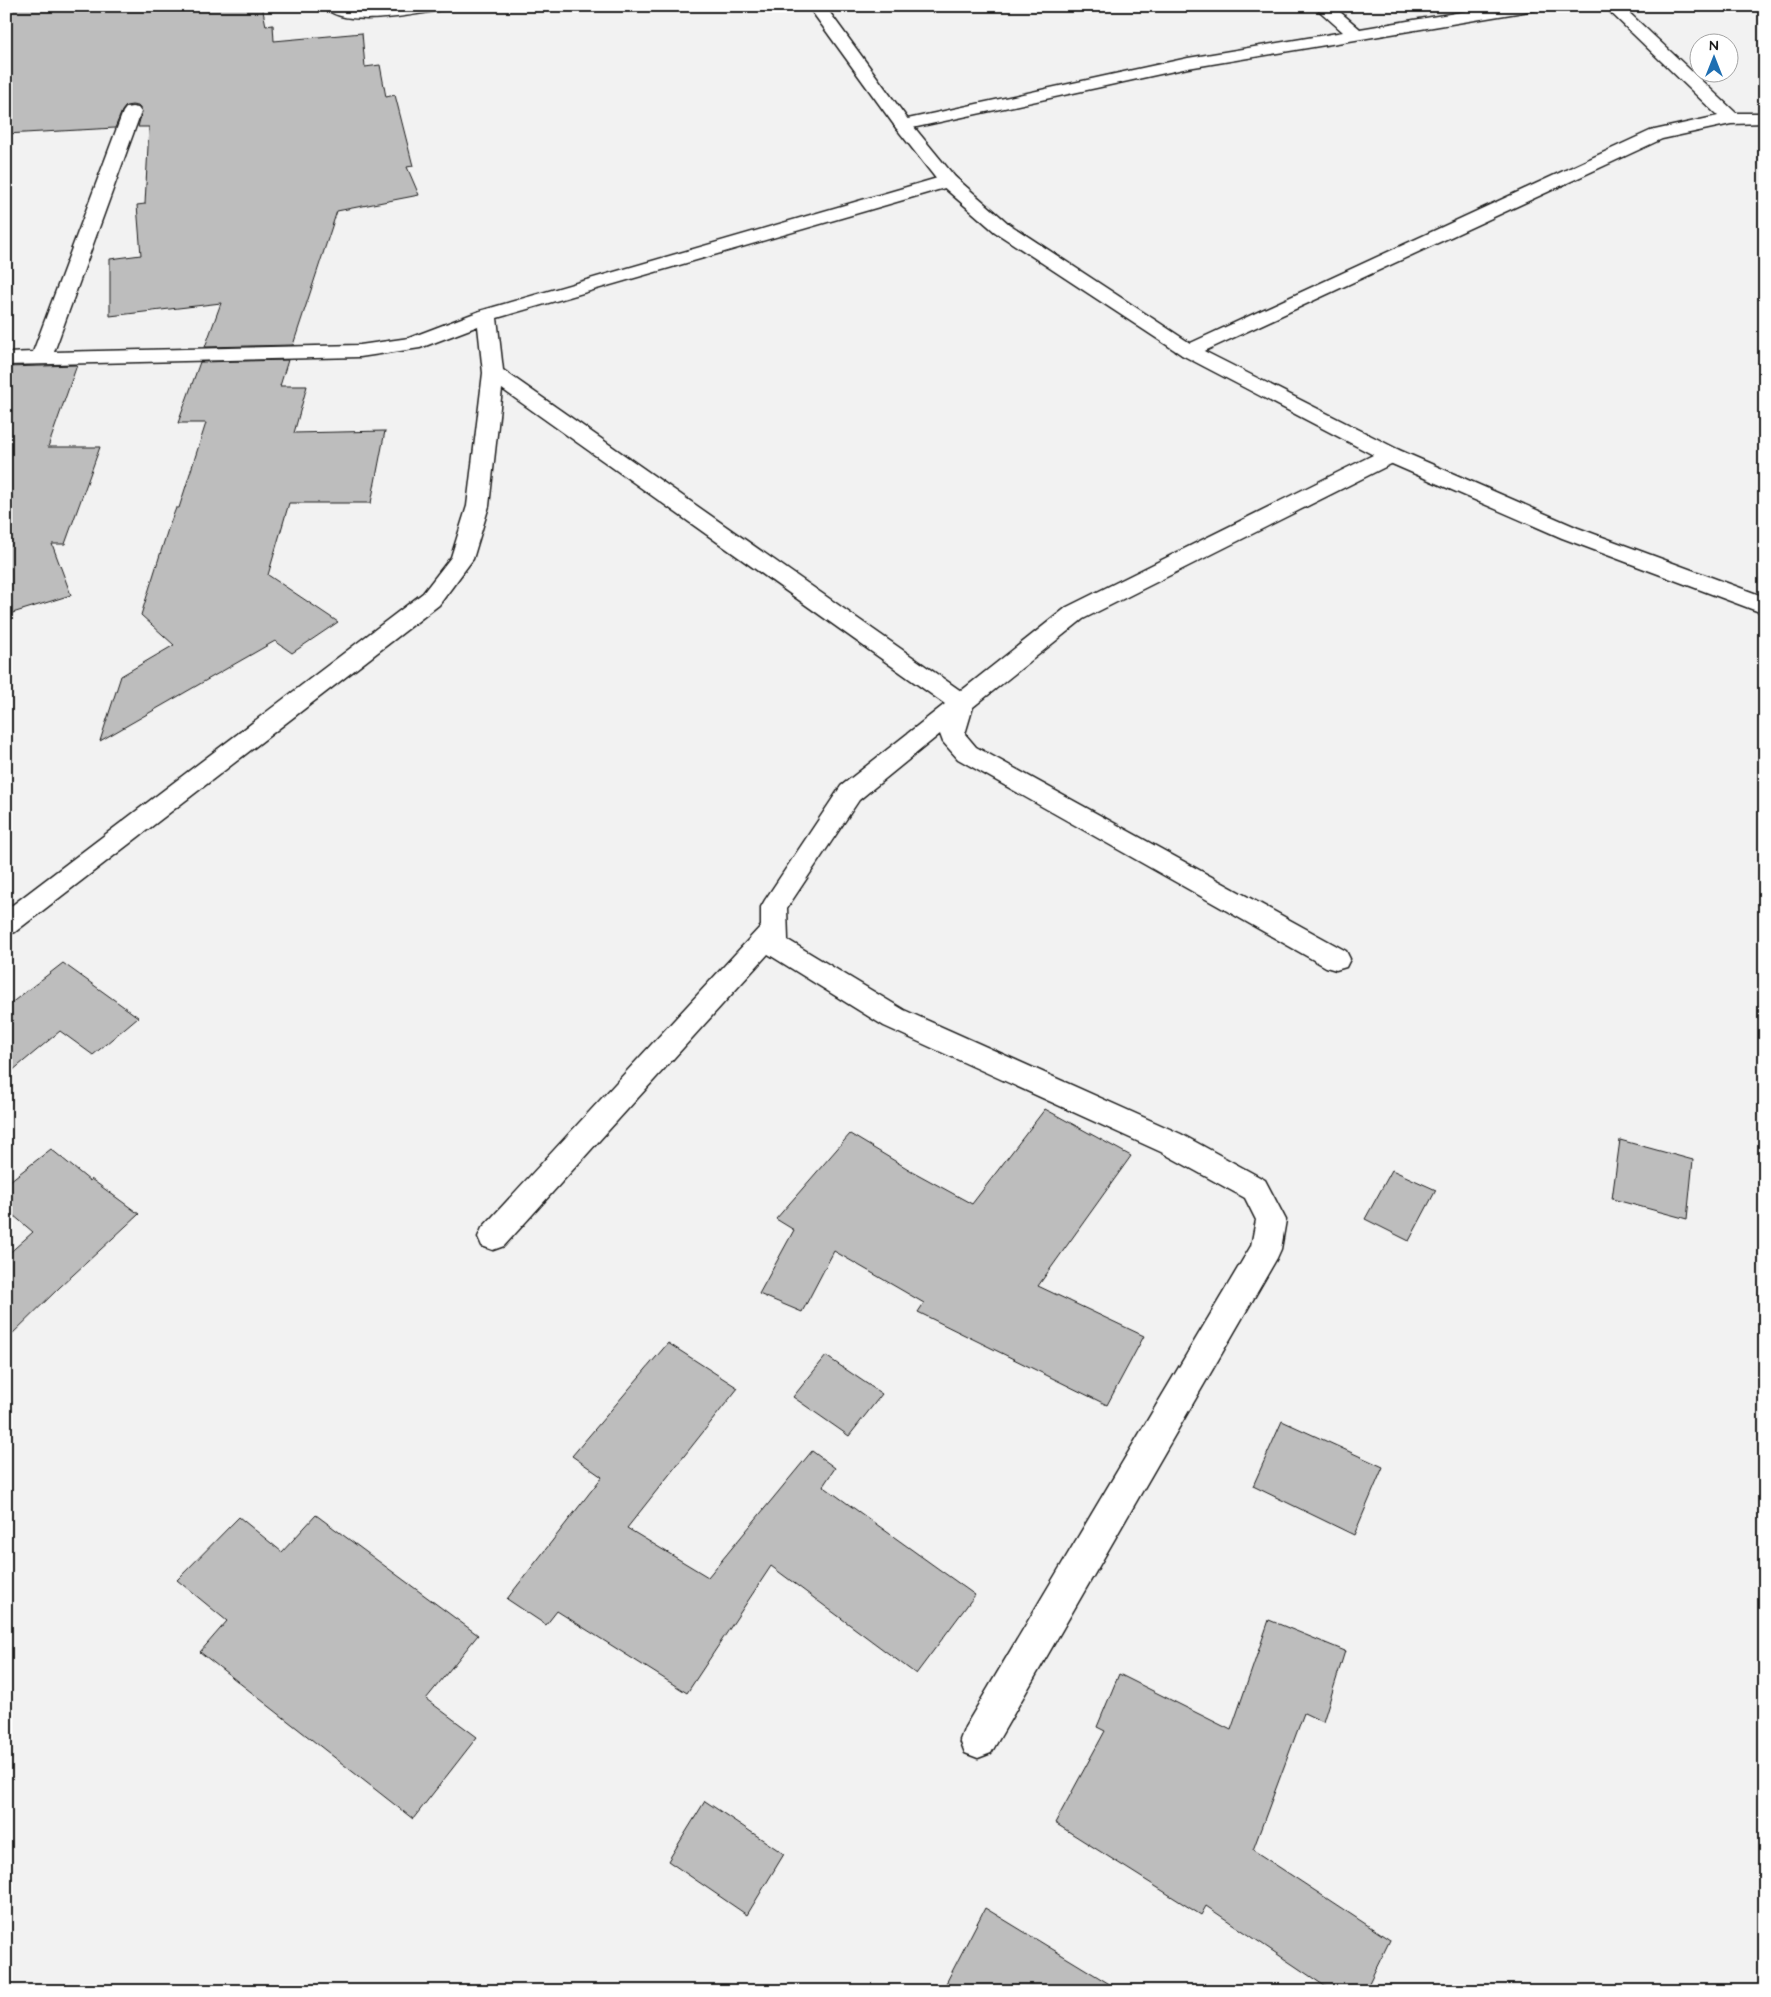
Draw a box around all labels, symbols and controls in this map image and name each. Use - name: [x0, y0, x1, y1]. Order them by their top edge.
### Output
- north arrow: [1688, 32, 1738, 82]
- text: N: [1710, 36, 1719, 56]

